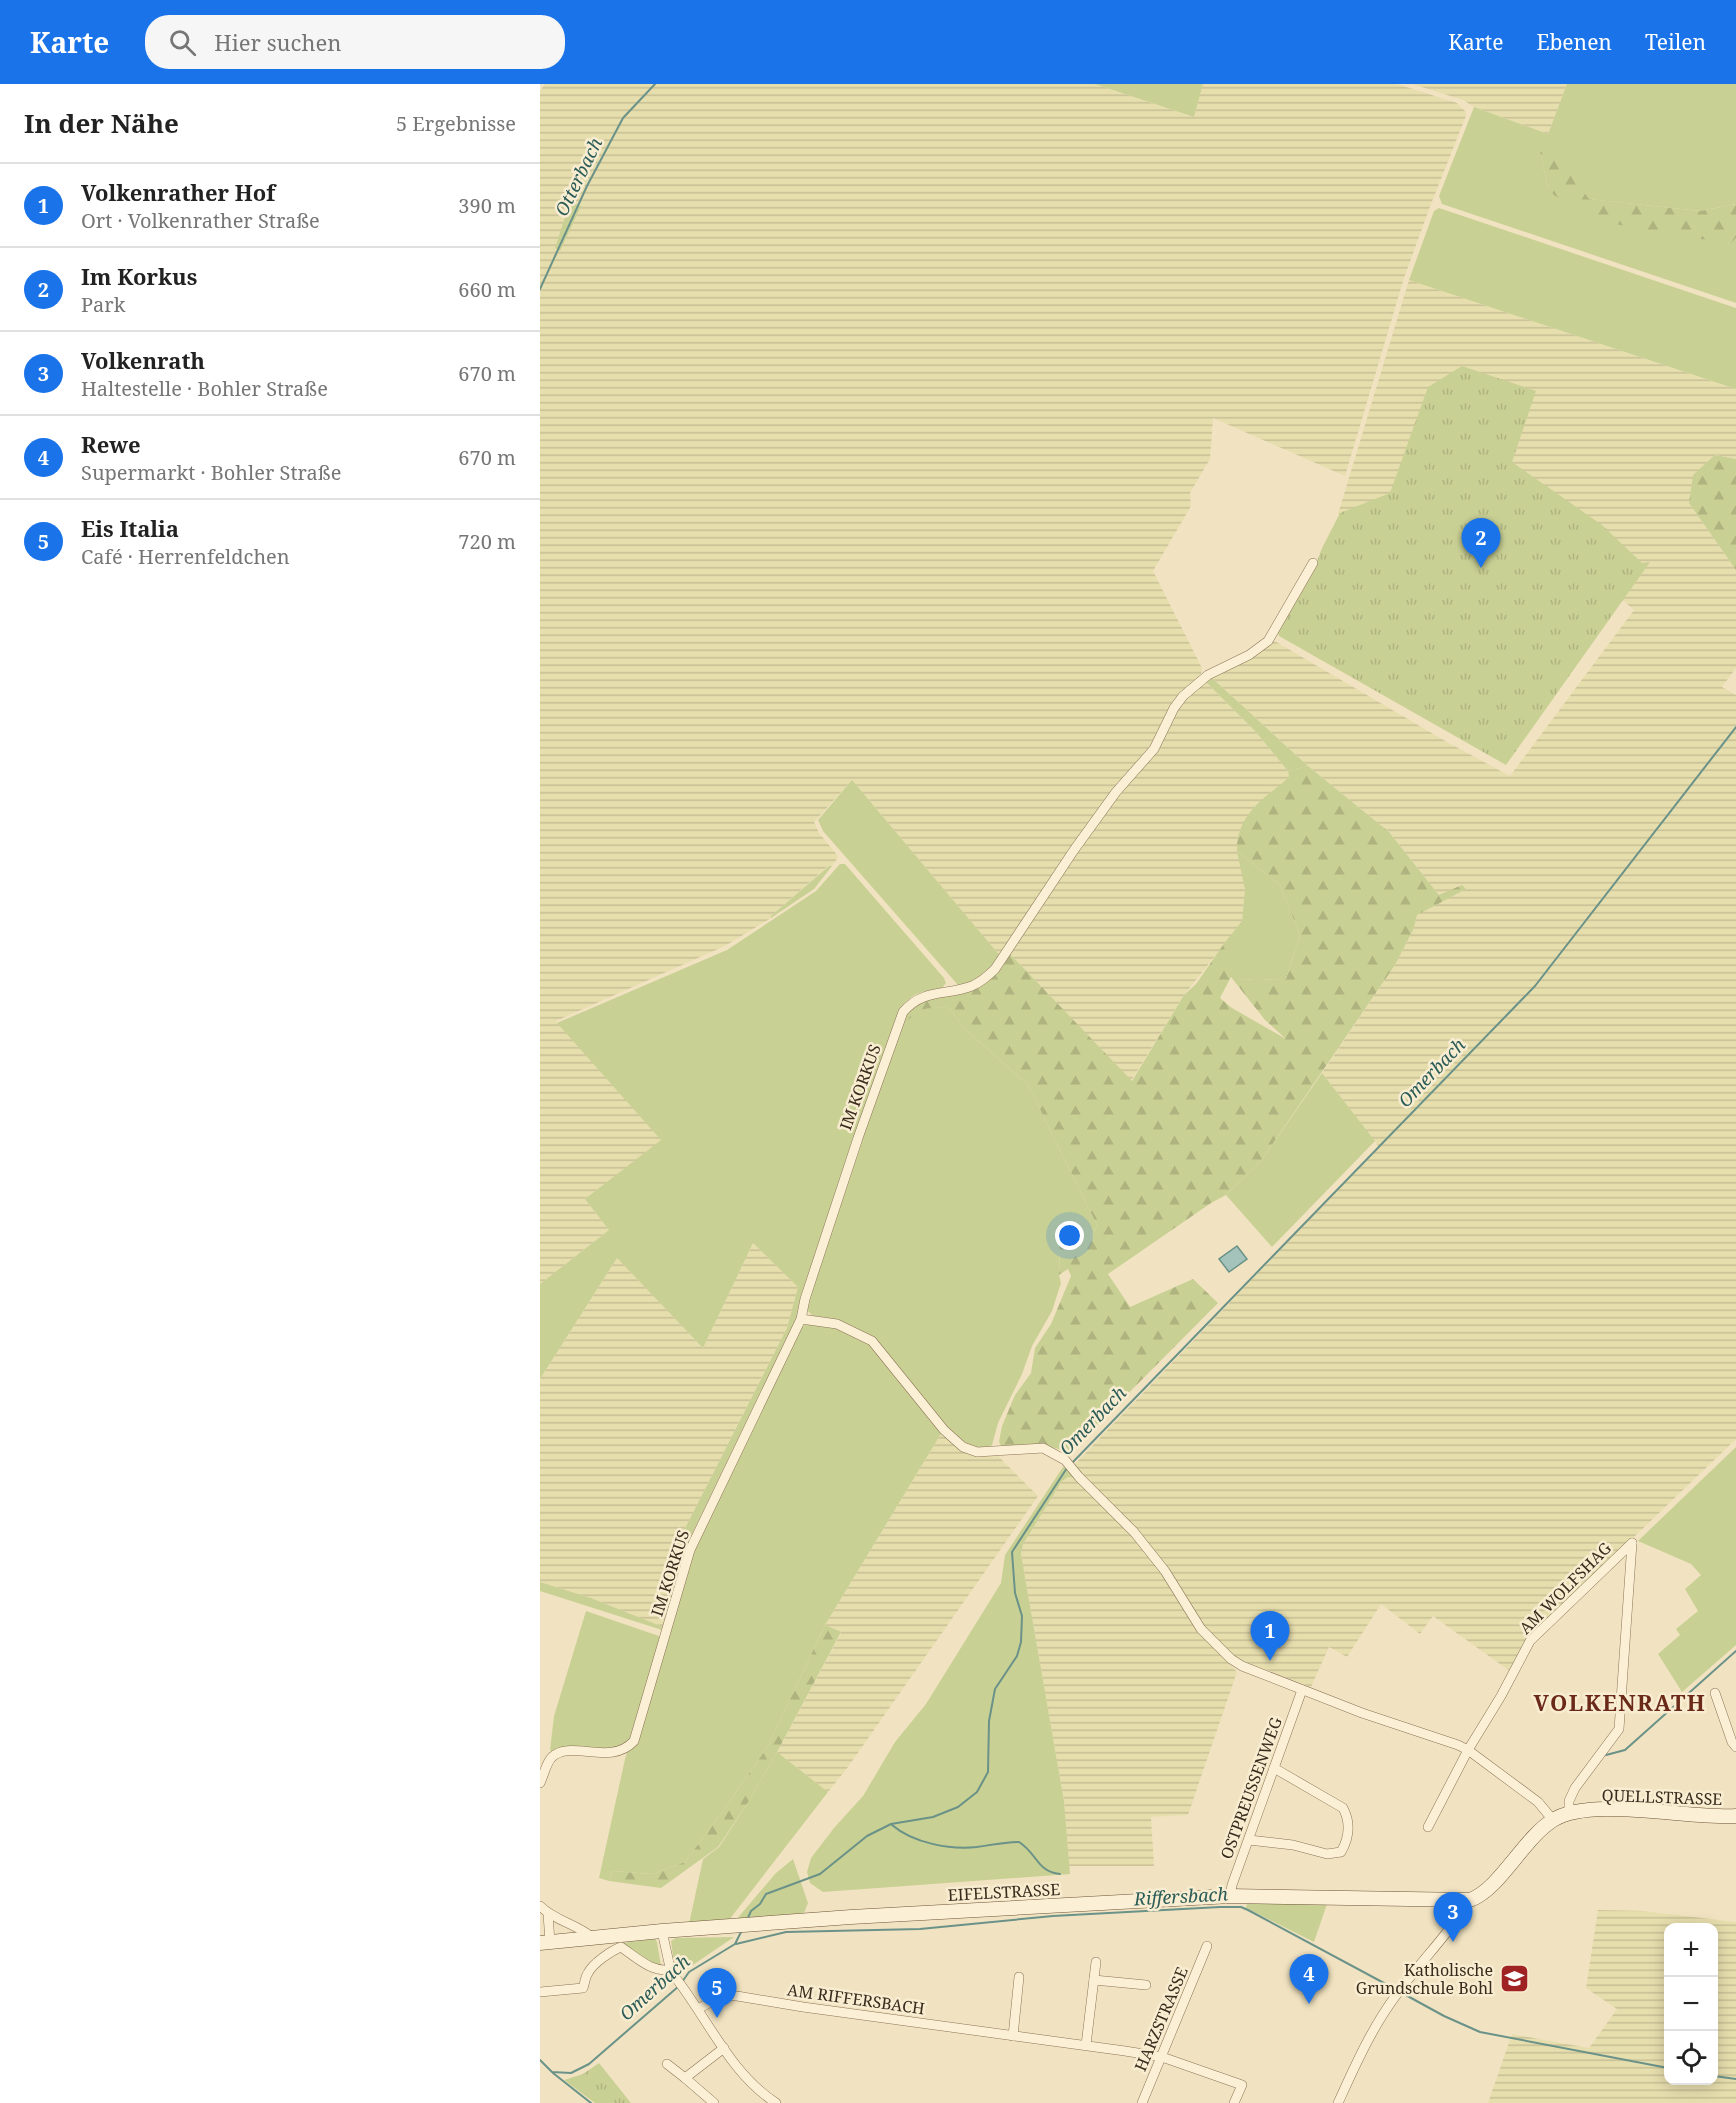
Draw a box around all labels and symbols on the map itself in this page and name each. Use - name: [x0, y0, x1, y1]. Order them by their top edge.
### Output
- water label: Otterbach: [549, 133, 607, 220]
- pin: 2: [1462, 518, 1500, 568]
- water label: Omerbach: [1392, 1033, 1470, 1112]
- street label: IM KORKUS: [834, 1041, 886, 1133]
- your location: [1055, 1221, 1084, 1250]
- water label: Omerbach: [1053, 1381, 1131, 1460]
- street label: IM KORKUS: [646, 1527, 694, 1619]
- street label: AM WOLFSHAG: [1514, 1537, 1616, 1639]
- pin: 1: [1250, 1612, 1290, 1661]
- district label: VOLKENRATH: [1534, 1687, 1706, 1717]
- street label: OSTPREUSSENWEG: [1215, 1714, 1287, 1862]
- street label: QUELLSTRASSE: [1601, 1784, 1723, 1810]
- street label: EIFELSTRASSE: [947, 1878, 1061, 1906]
- water label: Riffersbach: [1132, 1882, 1229, 1911]
- pin: 3: [1434, 1892, 1472, 1942]
- water label: Omerbach: [614, 1949, 695, 2025]
- pin: 4: [1290, 1954, 1328, 2004]
- place label: Katholische Grundschule Bohl: [1356, 1959, 1493, 1999]
- street label: HARZSTRASSE: [1129, 1963, 1193, 2075]
- school or university icon: Katholische Grundschule Bohl: [1498, 1963, 1530, 1995]
- pin: 5: [698, 1968, 736, 2018]
- street label: AM RIFFERSBACH: [786, 1978, 926, 2020]

